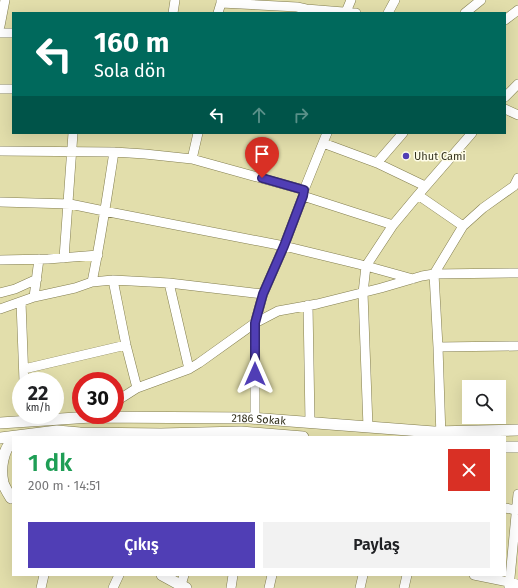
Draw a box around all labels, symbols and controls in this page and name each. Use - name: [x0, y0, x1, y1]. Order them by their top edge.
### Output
- text: 160 m: [94, 26, 169, 59]
- icon: left: [28, 28, 80, 80]
- text: Sola dön: [94, 60, 166, 82]
- icon: left: [206, 104, 228, 126]
- icon: ahead: [248, 104, 270, 126]
- icon: right: [290, 104, 312, 126]
- pin: [245, 137, 279, 178]
- icon: arrive: [251, 143, 273, 165]
- place label: Uhut Cami: [414, 150, 466, 163]
- marker: Uhut Cami: [401, 151, 411, 161]
- position arrow: [234, 353, 276, 395]
- speed limit sign: 30: [72, 372, 124, 424]
- map controls: [462, 380, 506, 424]
- button: search: [462, 380, 506, 424]
- text: 22: [28, 381, 48, 405]
- text: km/h: [26, 402, 50, 414]
- street label: 2186 Sokak: [232, 411, 287, 427]
- text: 1 dk: [28, 449, 72, 477]
- button: close: [448, 449, 490, 491]
- text: 200 m · 14:51: [28, 478, 101, 493]
- button: Çıkış: [28, 522, 255, 568]
- button: Paylaş: [263, 522, 490, 568]

